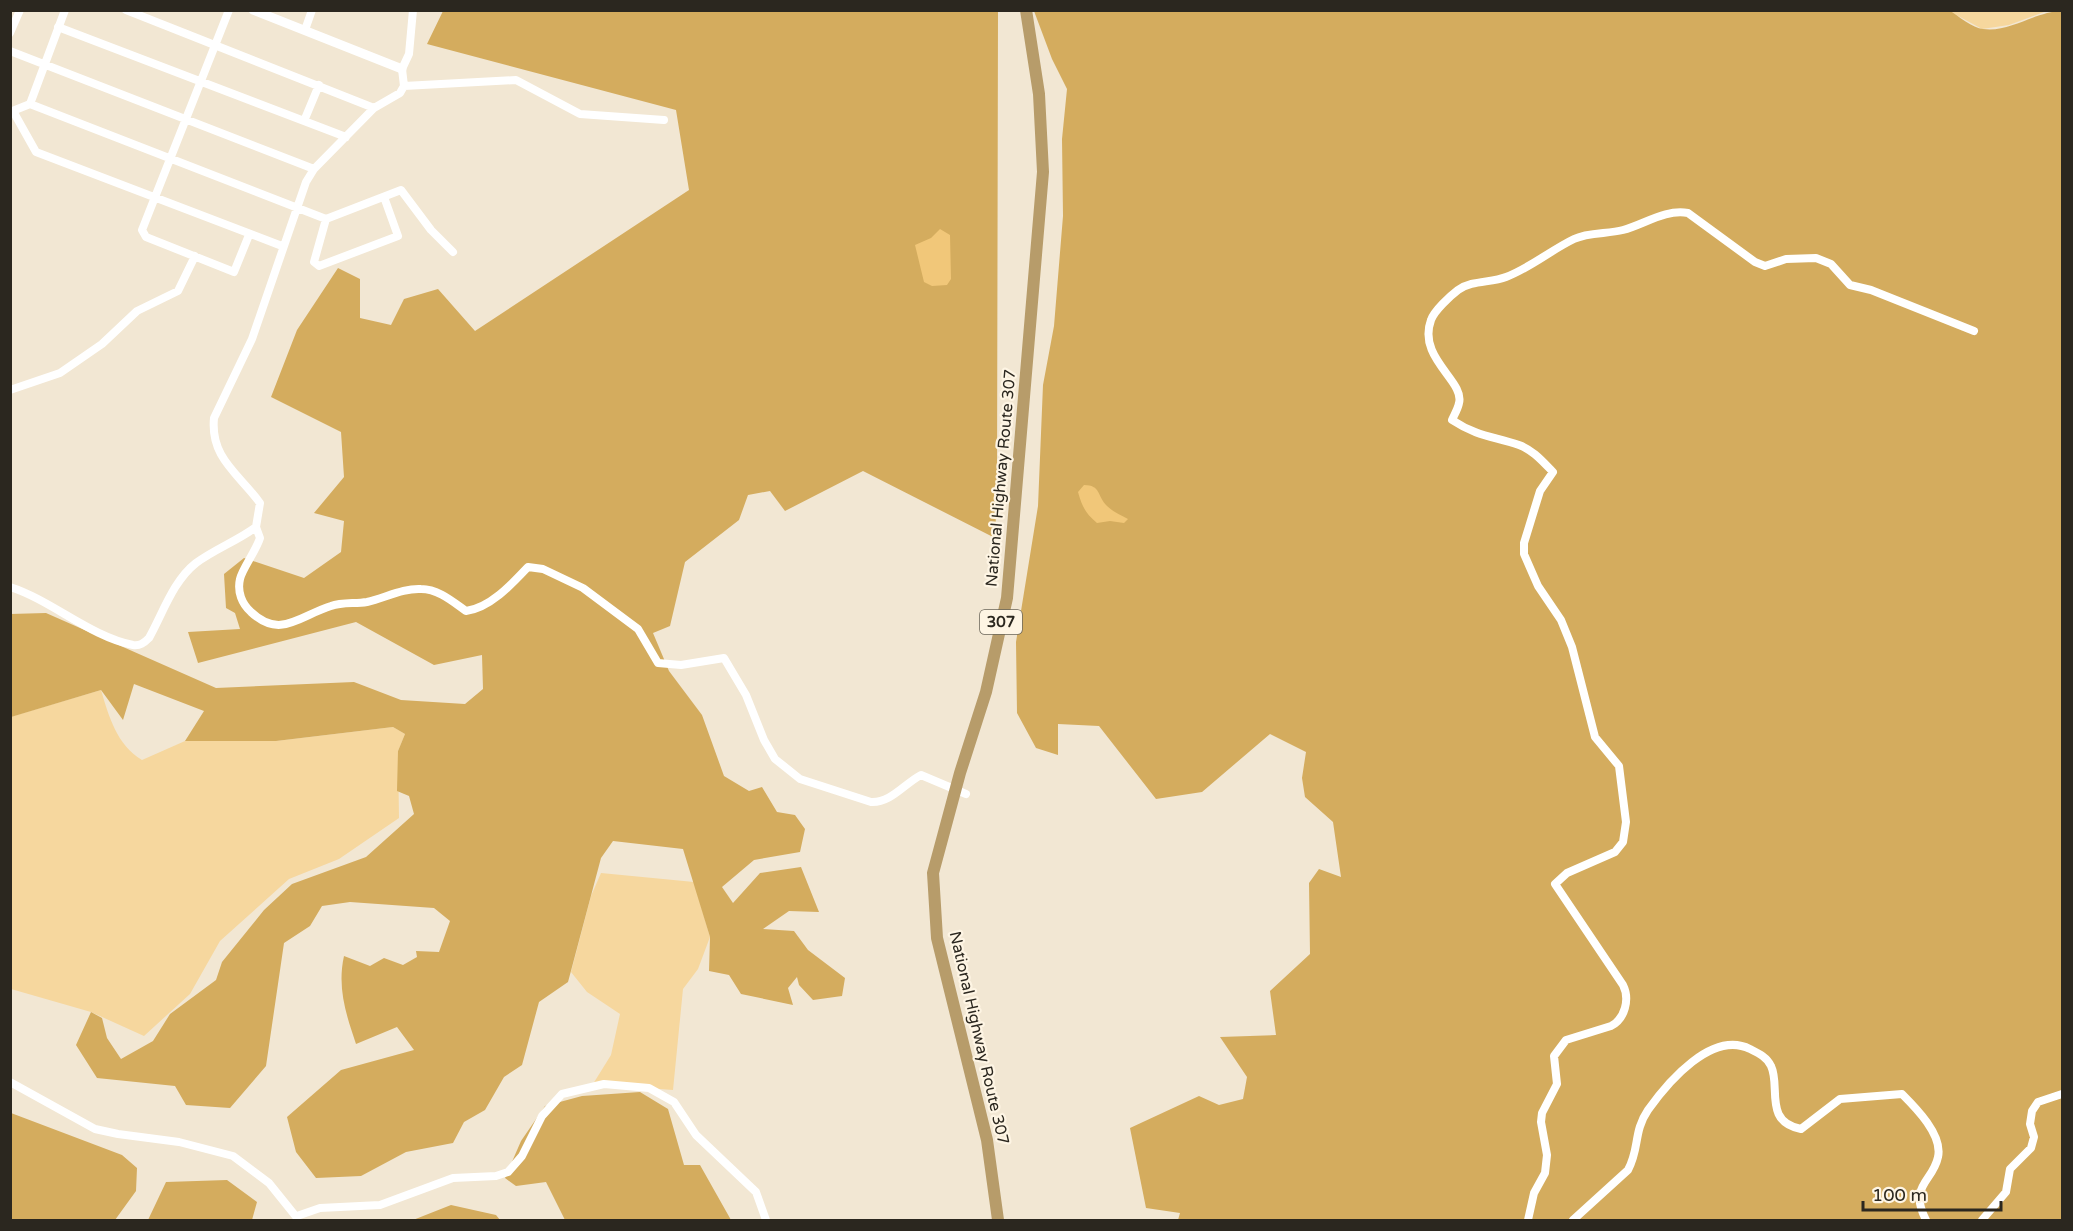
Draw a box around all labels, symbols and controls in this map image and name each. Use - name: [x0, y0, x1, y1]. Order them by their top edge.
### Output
- street label: National Highway Route 307: [982, 368, 1020, 588]
- road number: 307: [980, 610, 1022, 634]
- street label: National Highway Route 307: [945, 929, 1013, 1147]
- scale bar: [1863, 1174, 2001, 1212]
- text: 100 m: [1872, 1184, 1927, 1206]

